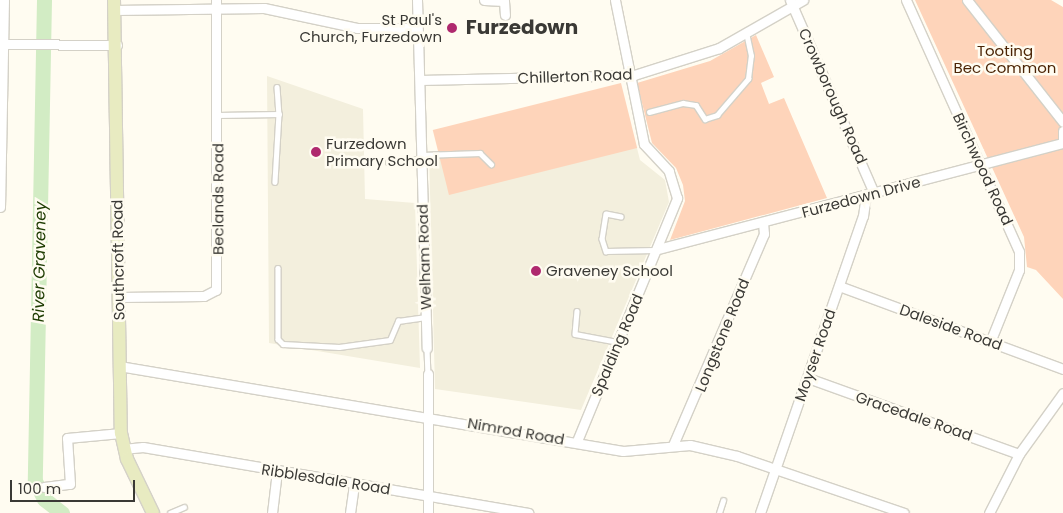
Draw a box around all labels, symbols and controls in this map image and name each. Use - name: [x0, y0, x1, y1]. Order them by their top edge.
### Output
- place label: St Paul's Church, Furzedown: [299, 10, 442, 45]
- district label: Furzedown: [466, 15, 578, 39]
- marker: St Paul's Church, Furzedown: [446, 22, 458, 34]
- street label: Crowborough Road: [795, 25, 871, 167]
- park label: Tooting Bec Common: [954, 41, 1056, 76]
- street label: Chillerton Road: [517, 65, 633, 87]
- street label: Birchwood Road: [949, 110, 1017, 228]
- place label: Furzedown Primary School: [326, 134, 438, 169]
- street label: Beclands Road: [209, 143, 227, 255]
- marker: Furzedown Primary School: [310, 146, 322, 158]
- street label: Furzedown Drive: [800, 173, 922, 221]
- street label: Southcroft Road: [108, 199, 128, 321]
- water label: River Graveney: [29, 202, 51, 322]
- street label: Welham Road: [413, 204, 435, 310]
- place label: Graveney School: [546, 262, 673, 280]
- marker: Graveney School: [530, 265, 542, 277]
- street label: Longstone Road: [691, 276, 753, 394]
- street label: Spalding Road: [587, 291, 647, 399]
- street label: Daleside Road: [897, 300, 1005, 354]
- street label: Moyser Road: [791, 306, 839, 404]
- street label: Gracedale Road: [853, 388, 975, 444]
- street label: Nimrod Road: [466, 414, 566, 448]
- street label: Ribblesdale Road: [260, 460, 392, 498]
- scale bar: [12, 470, 138, 502]
- text: 100 m: [18, 478, 61, 499]

